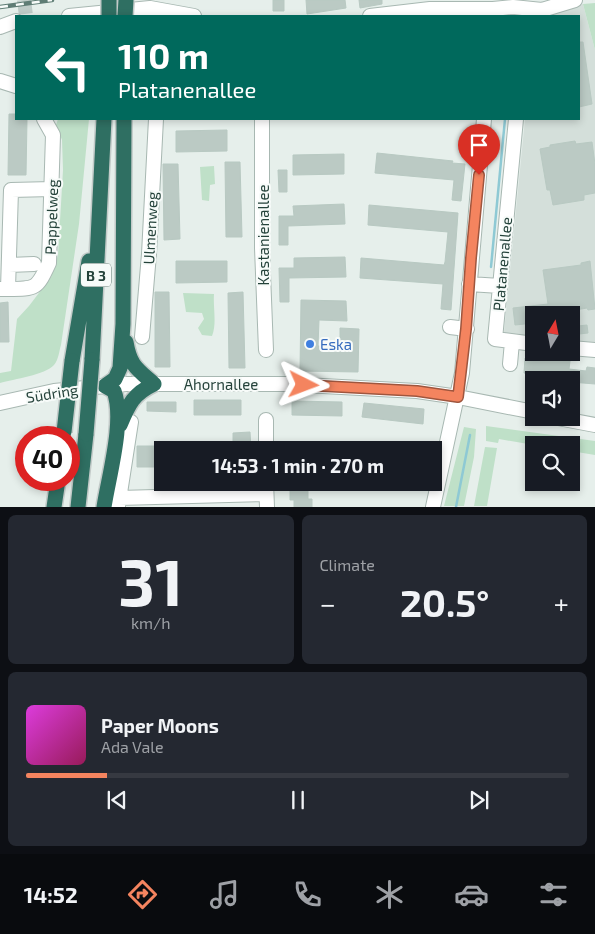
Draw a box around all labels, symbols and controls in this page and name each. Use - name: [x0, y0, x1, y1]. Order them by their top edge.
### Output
- text: 110 m: [118, 34, 209, 76]
- icon: left: [35, 35, 100, 100]
- text: Platanenallee: [118, 76, 256, 102]
- pin: [458, 124, 500, 175]
- icon: arrive: [465, 131, 493, 159]
- street label: Pappelweg: [41, 178, 61, 255]
- street label: Kastanienallee: [254, 184, 272, 286]
- street label: Ulmenweg: [139, 190, 161, 265]
- street label: Platanenallee: [489, 216, 515, 312]
- road number: B 3: [81, 264, 111, 286]
- north arrow: [525, 306, 580, 361]
- map controls: [525, 306, 580, 491]
- place label: Eska: [320, 335, 352, 353]
- marker: Eska: [304, 338, 316, 350]
- position arrow: [277, 358, 329, 410]
- button: sound: [525, 371, 580, 426]
- street label: Ahornallee: [184, 375, 258, 393]
- street label: Südring: [25, 380, 80, 406]
- speed limit sign: 40: [15, 426, 80, 491]
- button: search: [525, 436, 580, 491]
- text: 14:53 · 1 min · 270 m: [212, 454, 384, 477]
- text: 31: [118, 541, 183, 619]
- text: Climate: [320, 555, 375, 574]
- text: 20.5°: [400, 579, 489, 625]
- text: −: [320, 586, 336, 620]
- text: +: [554, 586, 569, 620]
- text: km/h: [131, 613, 171, 632]
- text: Paper Moons: [101, 714, 219, 737]
- text: Ada Vale: [101, 737, 164, 756]
- icon: previous: [103, 786, 131, 814]
- icon: pause: [284, 786, 312, 814]
- icon: next: [465, 786, 493, 814]
- icon: directions: [125, 877, 160, 912]
- icon: music: [207, 877, 242, 912]
- icon: phone: [290, 877, 325, 912]
- icon: climate: [372, 877, 407, 912]
- icon: car: [454, 877, 489, 912]
- icon: filters: [536, 877, 571, 912]
- text: 14:52: [24, 881, 78, 907]

